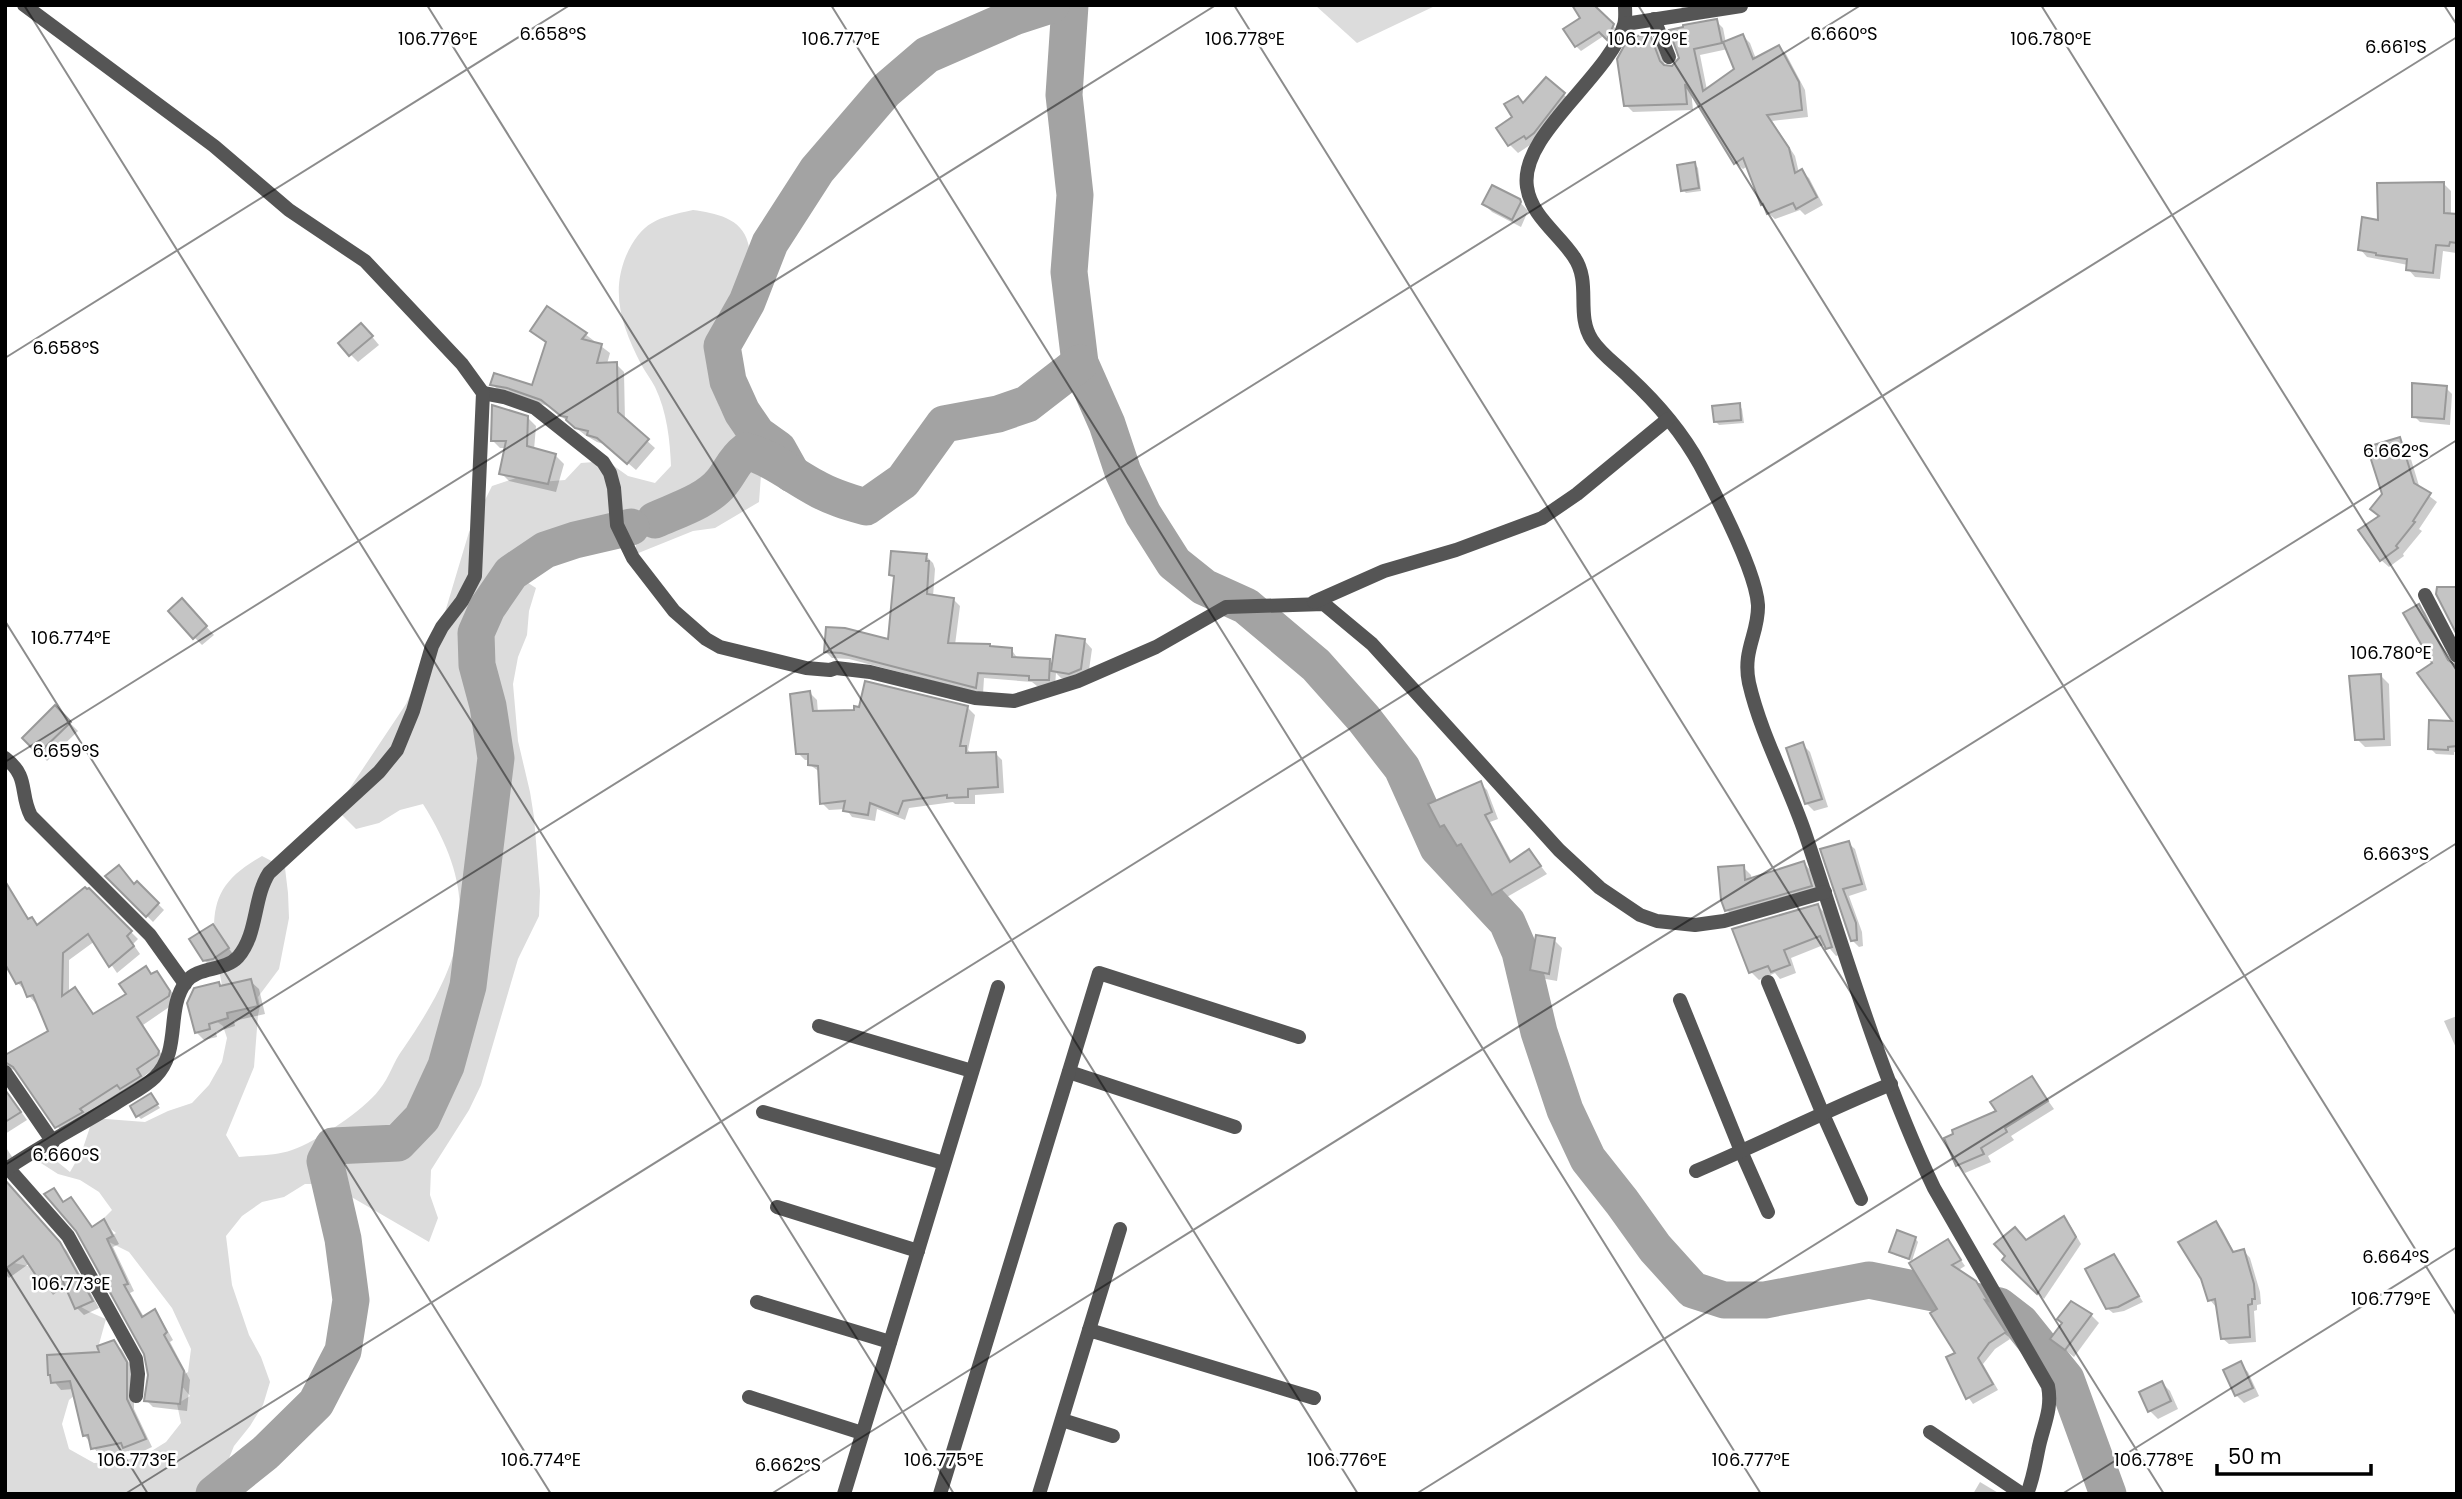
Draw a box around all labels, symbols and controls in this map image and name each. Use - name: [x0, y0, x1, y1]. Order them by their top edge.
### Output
- text: 6.658°S: [519, 21, 587, 46]
- text: 6.660°S: [1810, 21, 1878, 46]
- text: 106.776°E: [398, 26, 478, 51]
- text: 106.777°E: [802, 26, 880, 51]
- text: 106.778°E: [1205, 26, 1285, 51]
- text: 106.779°E: [1608, 26, 1688, 51]
- text: 106.780°E: [2010, 26, 2092, 51]
- text: 6.661°S: [2365, 34, 2427, 59]
- text: 6.658°S: [32, 335, 100, 360]
- text: 6.662°S: [2363, 438, 2429, 463]
- text: 106.774°E: [31, 625, 111, 650]
- text: 106.780°E: [2350, 640, 2432, 665]
- text: 6.659°S: [32, 738, 100, 763]
- text: 6.663°S: [2363, 841, 2429, 866]
- text: 6.660°S: [32, 1142, 100, 1167]
- text: 6.664°S: [2362, 1244, 2430, 1269]
- text: 106.773°E: [31, 1271, 111, 1296]
- text: 106.779°E: [2351, 1286, 2431, 1311]
- scale bar: [2217, 1432, 2371, 1476]
- text: 50 m: [2228, 1442, 2282, 1471]
- text: 106.773°E: [97, 1447, 177, 1472]
- text: 106.774°E: [501, 1447, 581, 1472]
- text: 106.775°E: [904, 1447, 984, 1472]
- text: 106.776°E: [1307, 1447, 1387, 1472]
- text: 106.777°E: [1712, 1447, 1790, 1472]
- text: 106.778°E: [2114, 1447, 2194, 1472]
- text: 6.662°S: [755, 1452, 821, 1477]

